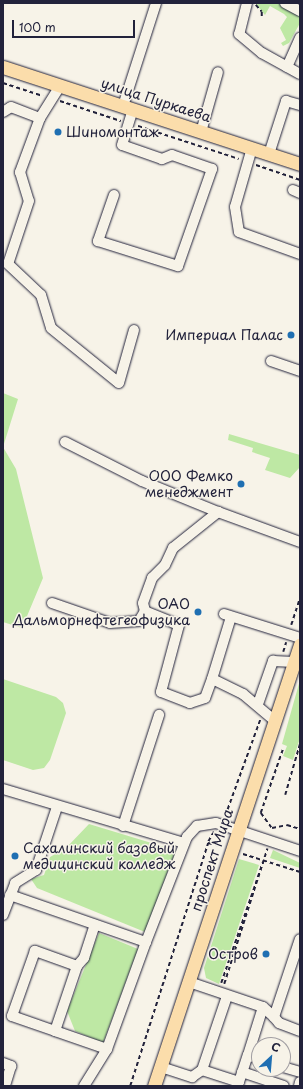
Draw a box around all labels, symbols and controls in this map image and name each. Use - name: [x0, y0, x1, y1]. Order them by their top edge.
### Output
- scale bar: [14, 12, 137, 38]
- text: 100 m: [19, 18, 56, 36]
- street label: улица Пуркаева: [99, 74, 213, 126]
- place label: Шиномонтаж: [66, 124, 159, 140]
- marker: Шиномонтаж: [53, 127, 63, 137]
- place label: Империал Палас: [166, 327, 283, 343]
- marker: Империал Палас: [286, 330, 296, 340]
- place label: ООО Фемко менеджмент: [145, 468, 233, 500]
- marker: ООО Фемко менеджмент: [236, 479, 246, 489]
- place label: ОАО Дальморнефтегеофизика: [13, 596, 190, 628]
- marker: ОАО Дальморнефтегеофизика: [193, 607, 203, 617]
- street label: проспект Мира: [187, 807, 237, 913]
- place label: Сахалинский базовый медицинский колледж: [23, 840, 176, 872]
- marker: Сахалинский базовый медицинский колледж: [10, 851, 20, 861]
- place label: Остров: [208, 946, 258, 962]
- marker: Остров: [261, 949, 271, 959]
- north arrow: [251, 1037, 291, 1077]
- text: С: [269, 1037, 283, 1056]

